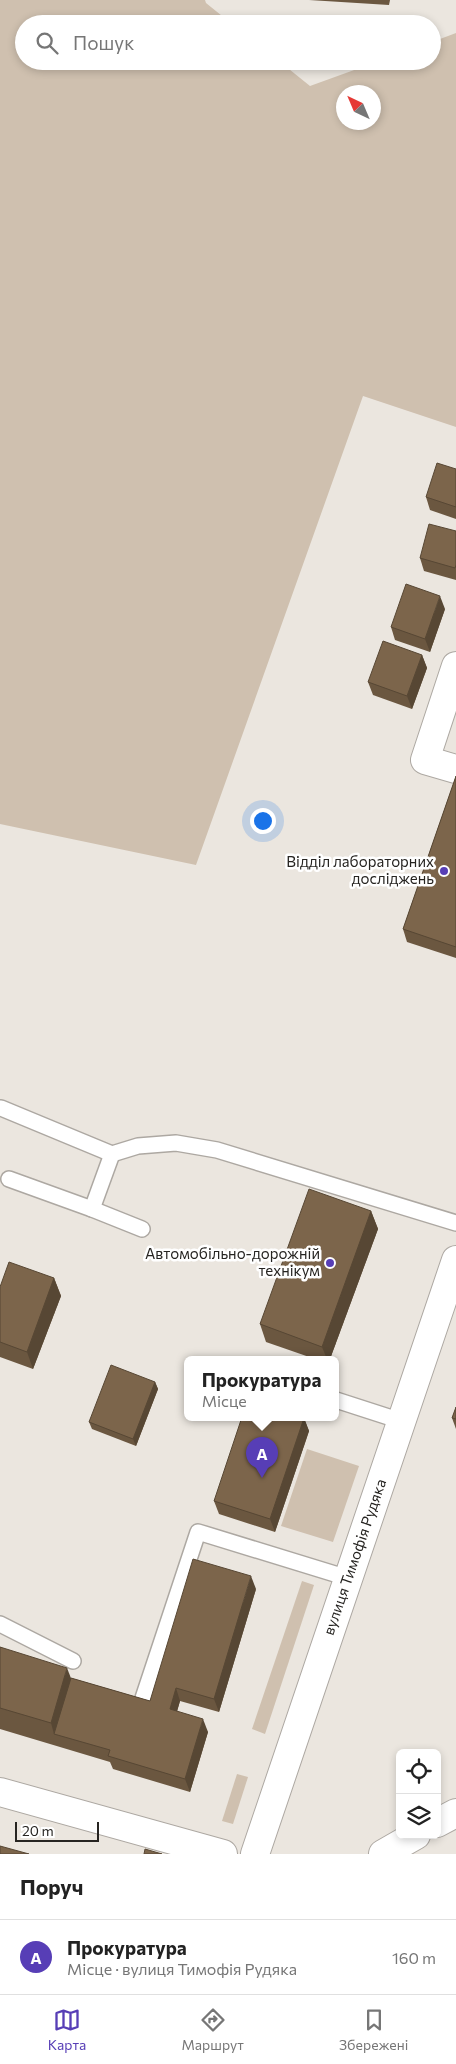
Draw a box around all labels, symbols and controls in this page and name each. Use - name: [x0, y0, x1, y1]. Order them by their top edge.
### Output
- search box: [15, 15, 441, 70]
- icon: search: [33, 29, 61, 57]
- text: Пошук: [73, 31, 134, 54]
- north arrow: [336, 85, 381, 130]
- your location: [250, 808, 276, 834]
- place label: Відділ лабораторних досліджень: [286, 852, 434, 887]
- marker: Відділ лабораторних досліджень: [438, 865, 450, 877]
- place label: Автомобільно-дорожній технікум: [145, 1244, 320, 1279]
- marker: Автомобільно-дорожній технікум: [324, 1257, 336, 1269]
- popup: [184, 1356, 339, 1421]
- text: Прокуратура: [202, 1368, 321, 1391]
- text: Місце: [202, 1391, 247, 1410]
- pin: A: [246, 1437, 278, 1478]
- street label: вулиця Тимофія Рудяка: [319, 1476, 389, 1637]
- map controls: [396, 1749, 441, 1839]
- button: locate: [396, 1749, 441, 1794]
- button: layers: [396, 1794, 441, 1839]
- scale bar: [15, 1819, 99, 1842]
- text: 20 m: [22, 1822, 54, 1839]
- text: Поруч: [20, 1874, 83, 1899]
- text: Прокуратура: [67, 1936, 187, 1959]
- text: A: [30, 1948, 42, 1967]
- text: 160 m: [392, 1948, 436, 1967]
- text: Місце · вулиця Тимофія Рудяка: [67, 1959, 297, 1978]
- tab: Карта: [48, 2006, 86, 2053]
- tab: Маршрут: [182, 2006, 244, 2053]
- tab: Збережені: [339, 2006, 408, 2053]

